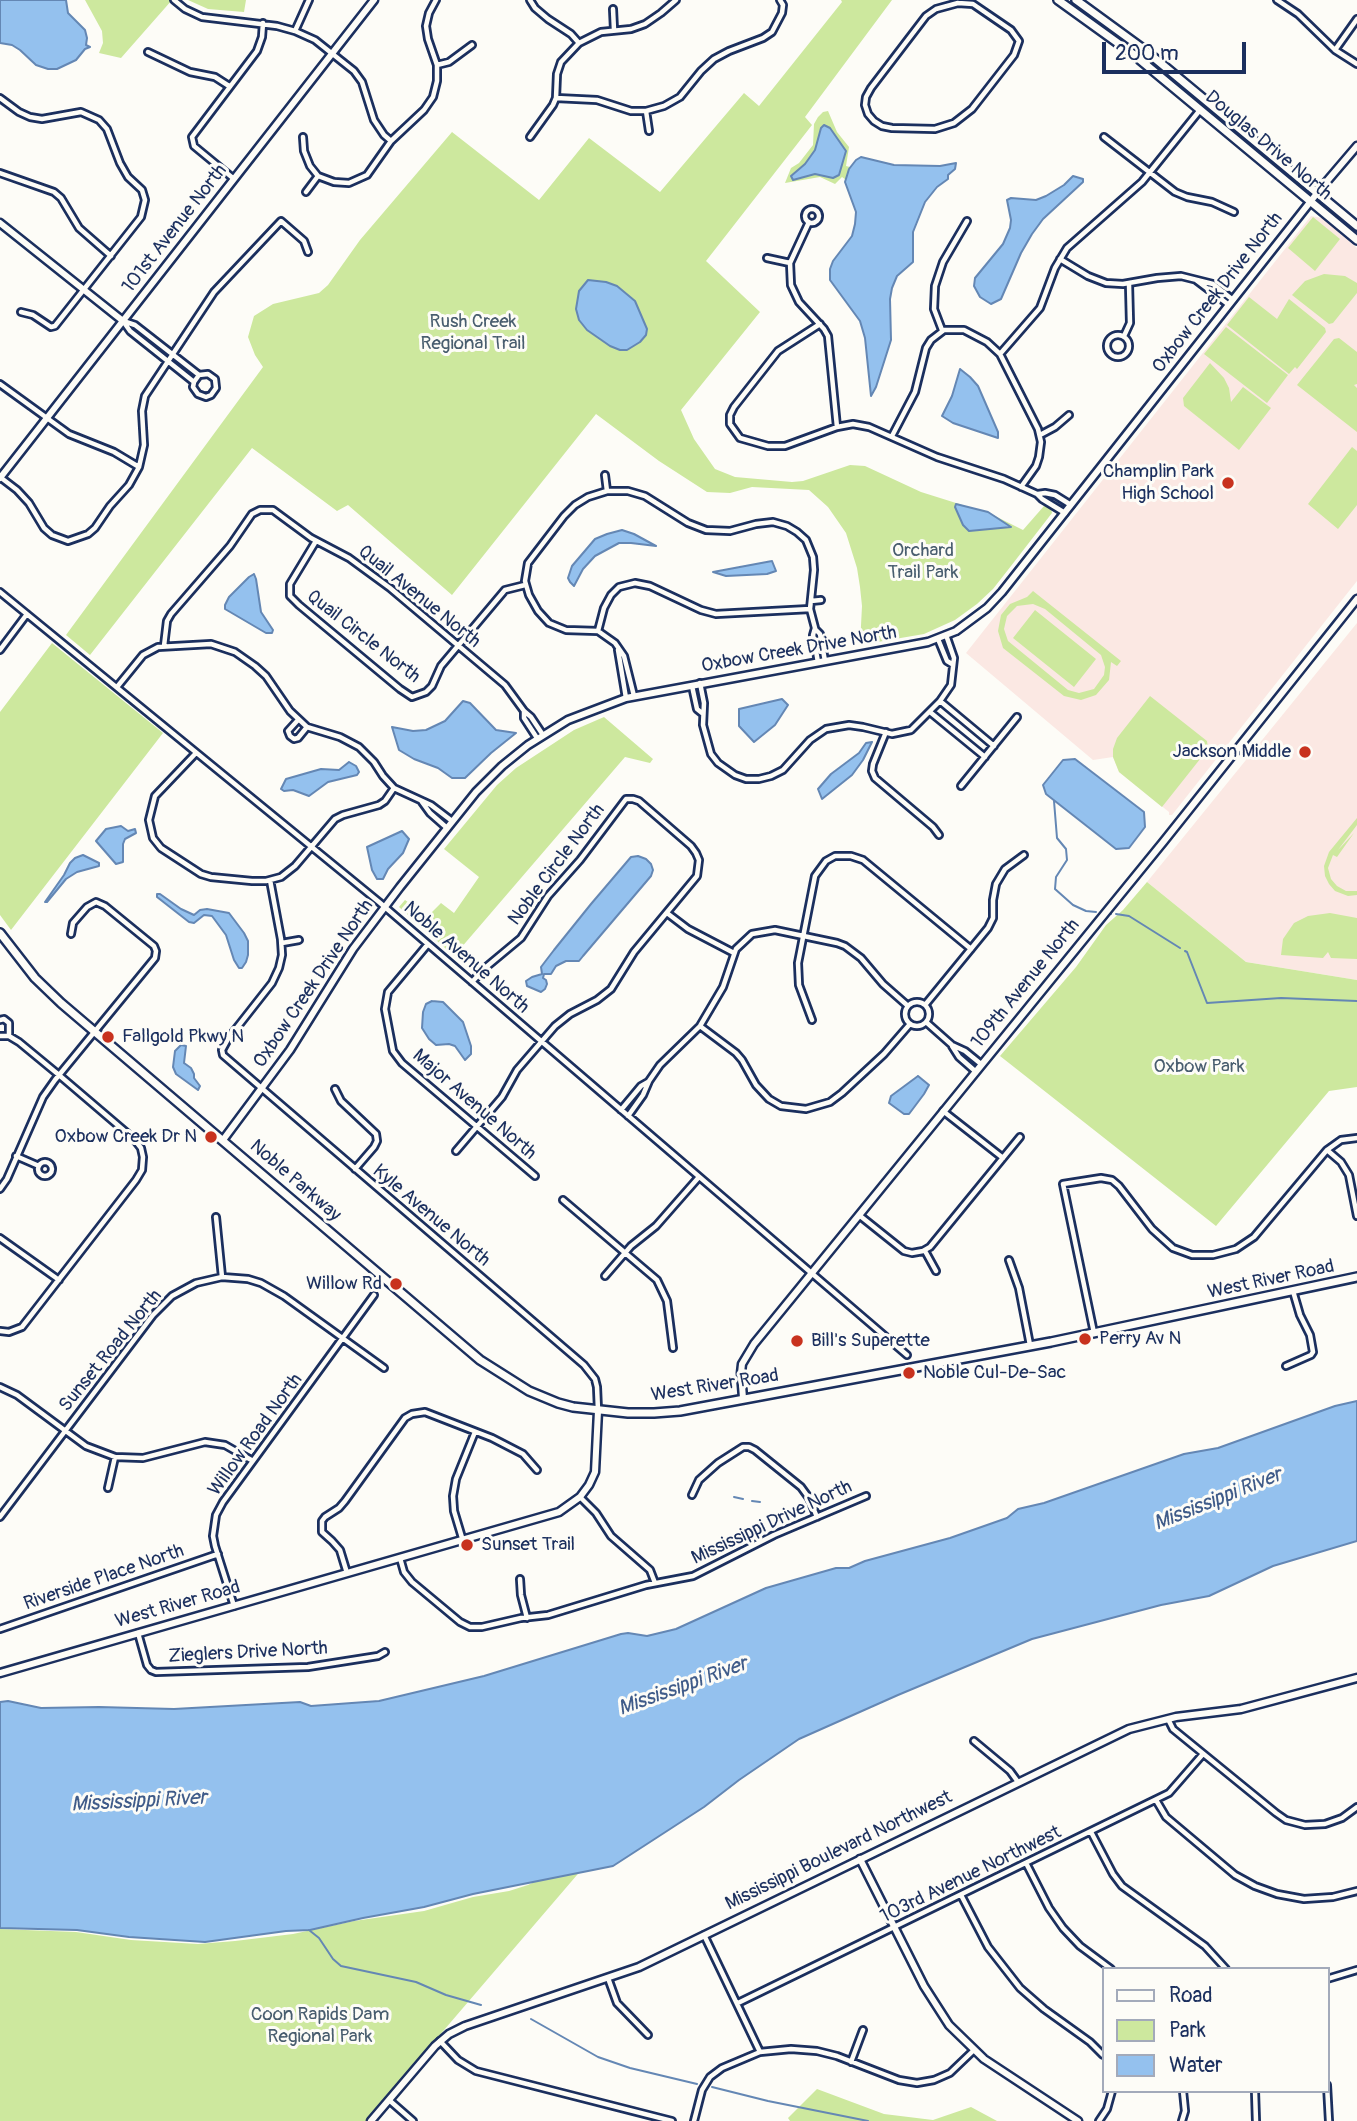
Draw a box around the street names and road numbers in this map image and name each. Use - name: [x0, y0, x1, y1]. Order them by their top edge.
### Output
- street label: Douglas Drive North: [1200, 86, 1336, 206]
- street label: 101st Avenue North: [118, 160, 232, 298]
- street label: Oxbow Creek Drive North: [1148, 208, 1288, 378]
- street label: Quail Avenue North: [353, 541, 485, 653]
- street label: Quail Circle North: [302, 586, 424, 688]
- street label: Oxbow Creek Drive North: [700, 622, 898, 678]
- street label: Noble Circle North: [504, 800, 610, 930]
- street label: Oxbow Creek Drive North: [249, 896, 379, 1072]
- street label: Noble Avenue North: [398, 897, 534, 1019]
- street label: 109th Avenue North: [967, 915, 1085, 1053]
- street label: Major Avenue North: [407, 1045, 541, 1165]
- street label: Noble Parkway: [245, 1135, 345, 1227]
- street label: Kyle Avenue North: [368, 1160, 494, 1272]
- street label: West River Road: [1206, 1255, 1336, 1305]
- street label: Sunset Road North: [55, 1285, 167, 1417]
- street label: West River Road: [650, 1365, 780, 1407]
- street label: Willow Road North: [204, 1369, 308, 1501]
- street label: Mississippi Drive North: [688, 1476, 856, 1570]
- street label: Riverside Place North: [21, 1540, 187, 1616]
- street label: West River Road: [113, 1576, 243, 1634]
- street label: Zieglers Drive North: [168, 1637, 328, 1669]
- street label: Mississippi Boulevard Northwest: [722, 1786, 956, 1916]
- street label: 103rd Avenue Northwest: [877, 1821, 1065, 1929]

